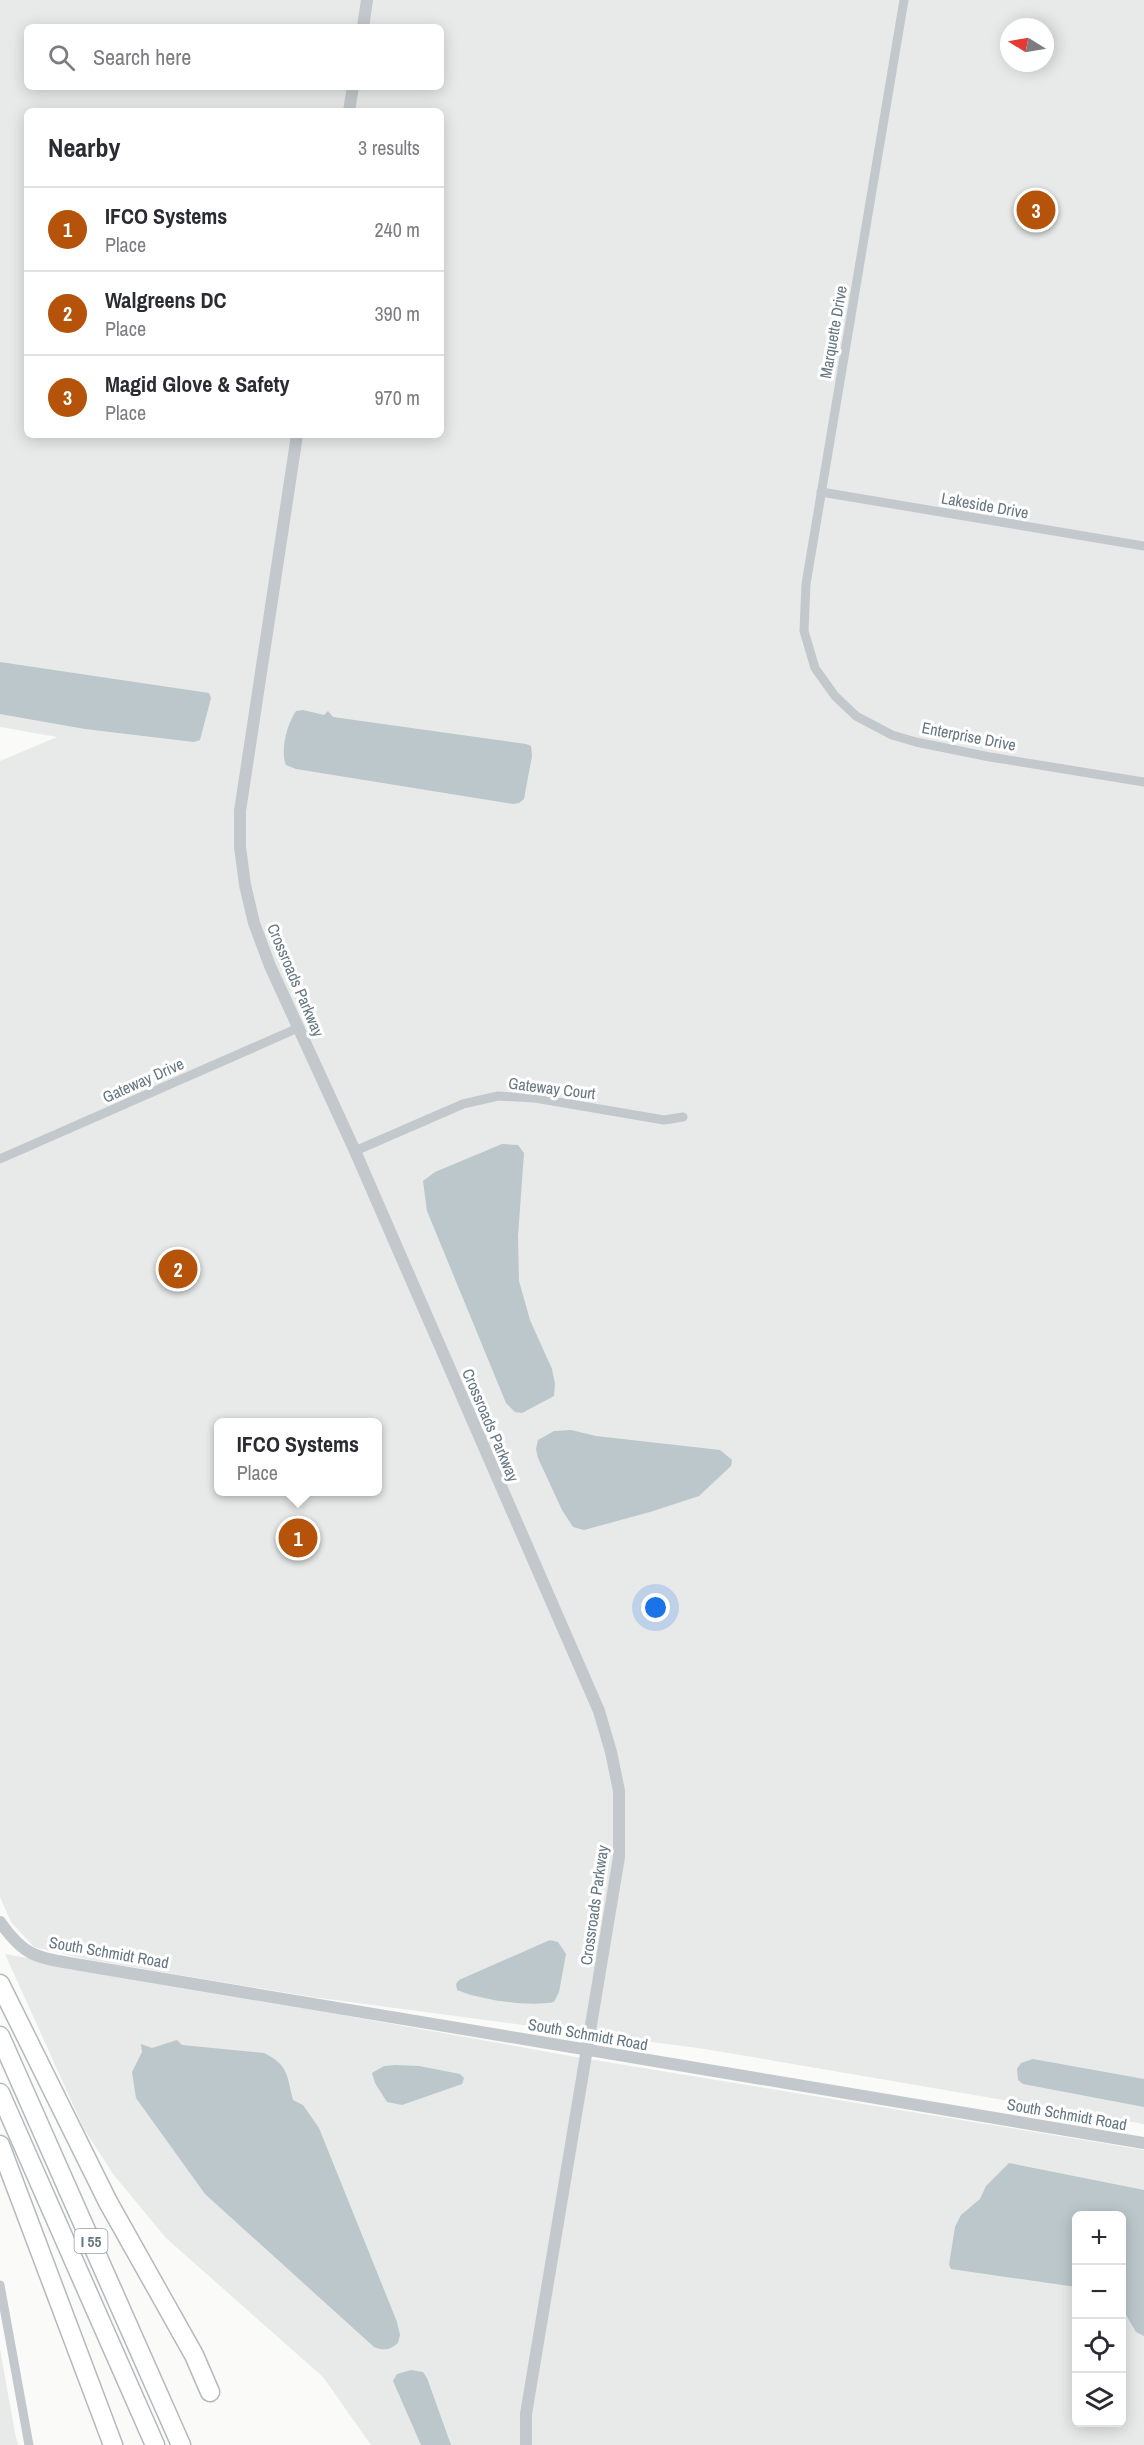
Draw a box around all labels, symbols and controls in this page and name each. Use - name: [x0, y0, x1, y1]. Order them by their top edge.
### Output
- north arrow: [1000, 18, 1054, 72]
- search box: [24, 24, 444, 90]
- icon: search: [45, 41, 78, 74]
- text: Search here: [93, 42, 191, 72]
- text: Nearby: [48, 130, 120, 165]
- text: 3 results: [358, 134, 420, 161]
- pin: 3: [1016, 188, 1056, 232]
- text: IFCO Systems: [105, 201, 227, 231]
- text: 1: [63, 216, 72, 243]
- text: 240 m: [374, 216, 420, 243]
- text: Place: [105, 231, 146, 258]
- street label: Marquette Drive: [814, 284, 852, 380]
- text: Walgreens DC: [105, 285, 227, 315]
- text: 2: [63, 300, 72, 327]
- text: 390 m: [374, 300, 420, 327]
- text: Place: [105, 315, 146, 342]
- text: Magid Glove & Safety: [105, 369, 289, 399]
- text: 3: [63, 384, 72, 411]
- text: 970 m: [374, 384, 420, 411]
- text: Place: [105, 399, 146, 426]
- street label: Lakeside Drive: [940, 487, 1030, 523]
- street label: Enterprise Drive: [920, 716, 1018, 756]
- street label: Crossroads Parkway: [262, 920, 330, 1040]
- street label: Gateway Drive: [99, 1052, 187, 1108]
- street label: Gateway Court: [507, 1072, 597, 1104]
- pin: 2: [158, 1246, 198, 1292]
- street label: Crossroads Parkway: [457, 1365, 525, 1485]
- popup: [214, 1418, 382, 1496]
- text: IFCO Systems: [237, 1429, 359, 1459]
- text: Place: [237, 1459, 278, 1486]
- pin: 1: [278, 1516, 318, 1560]
- your location: [641, 1593, 670, 1622]
- street label: Crossroads Parkway: [575, 1843, 613, 1966]
- street label: South Schmidt Road: [47, 1931, 171, 1973]
- street label: South Schmidt Road: [526, 2013, 650, 2055]
- street label: South Schmidt Road: [1005, 2093, 1129, 2135]
- map controls: [1072, 2211, 1126, 2427]
- button: +: [1072, 2211, 1126, 2265]
- road number: I 55: [74, 2229, 107, 2253]
- button: −: [1072, 2265, 1126, 2319]
- button: locate: [1072, 2319, 1126, 2373]
- button: layers: [1072, 2373, 1126, 2427]

